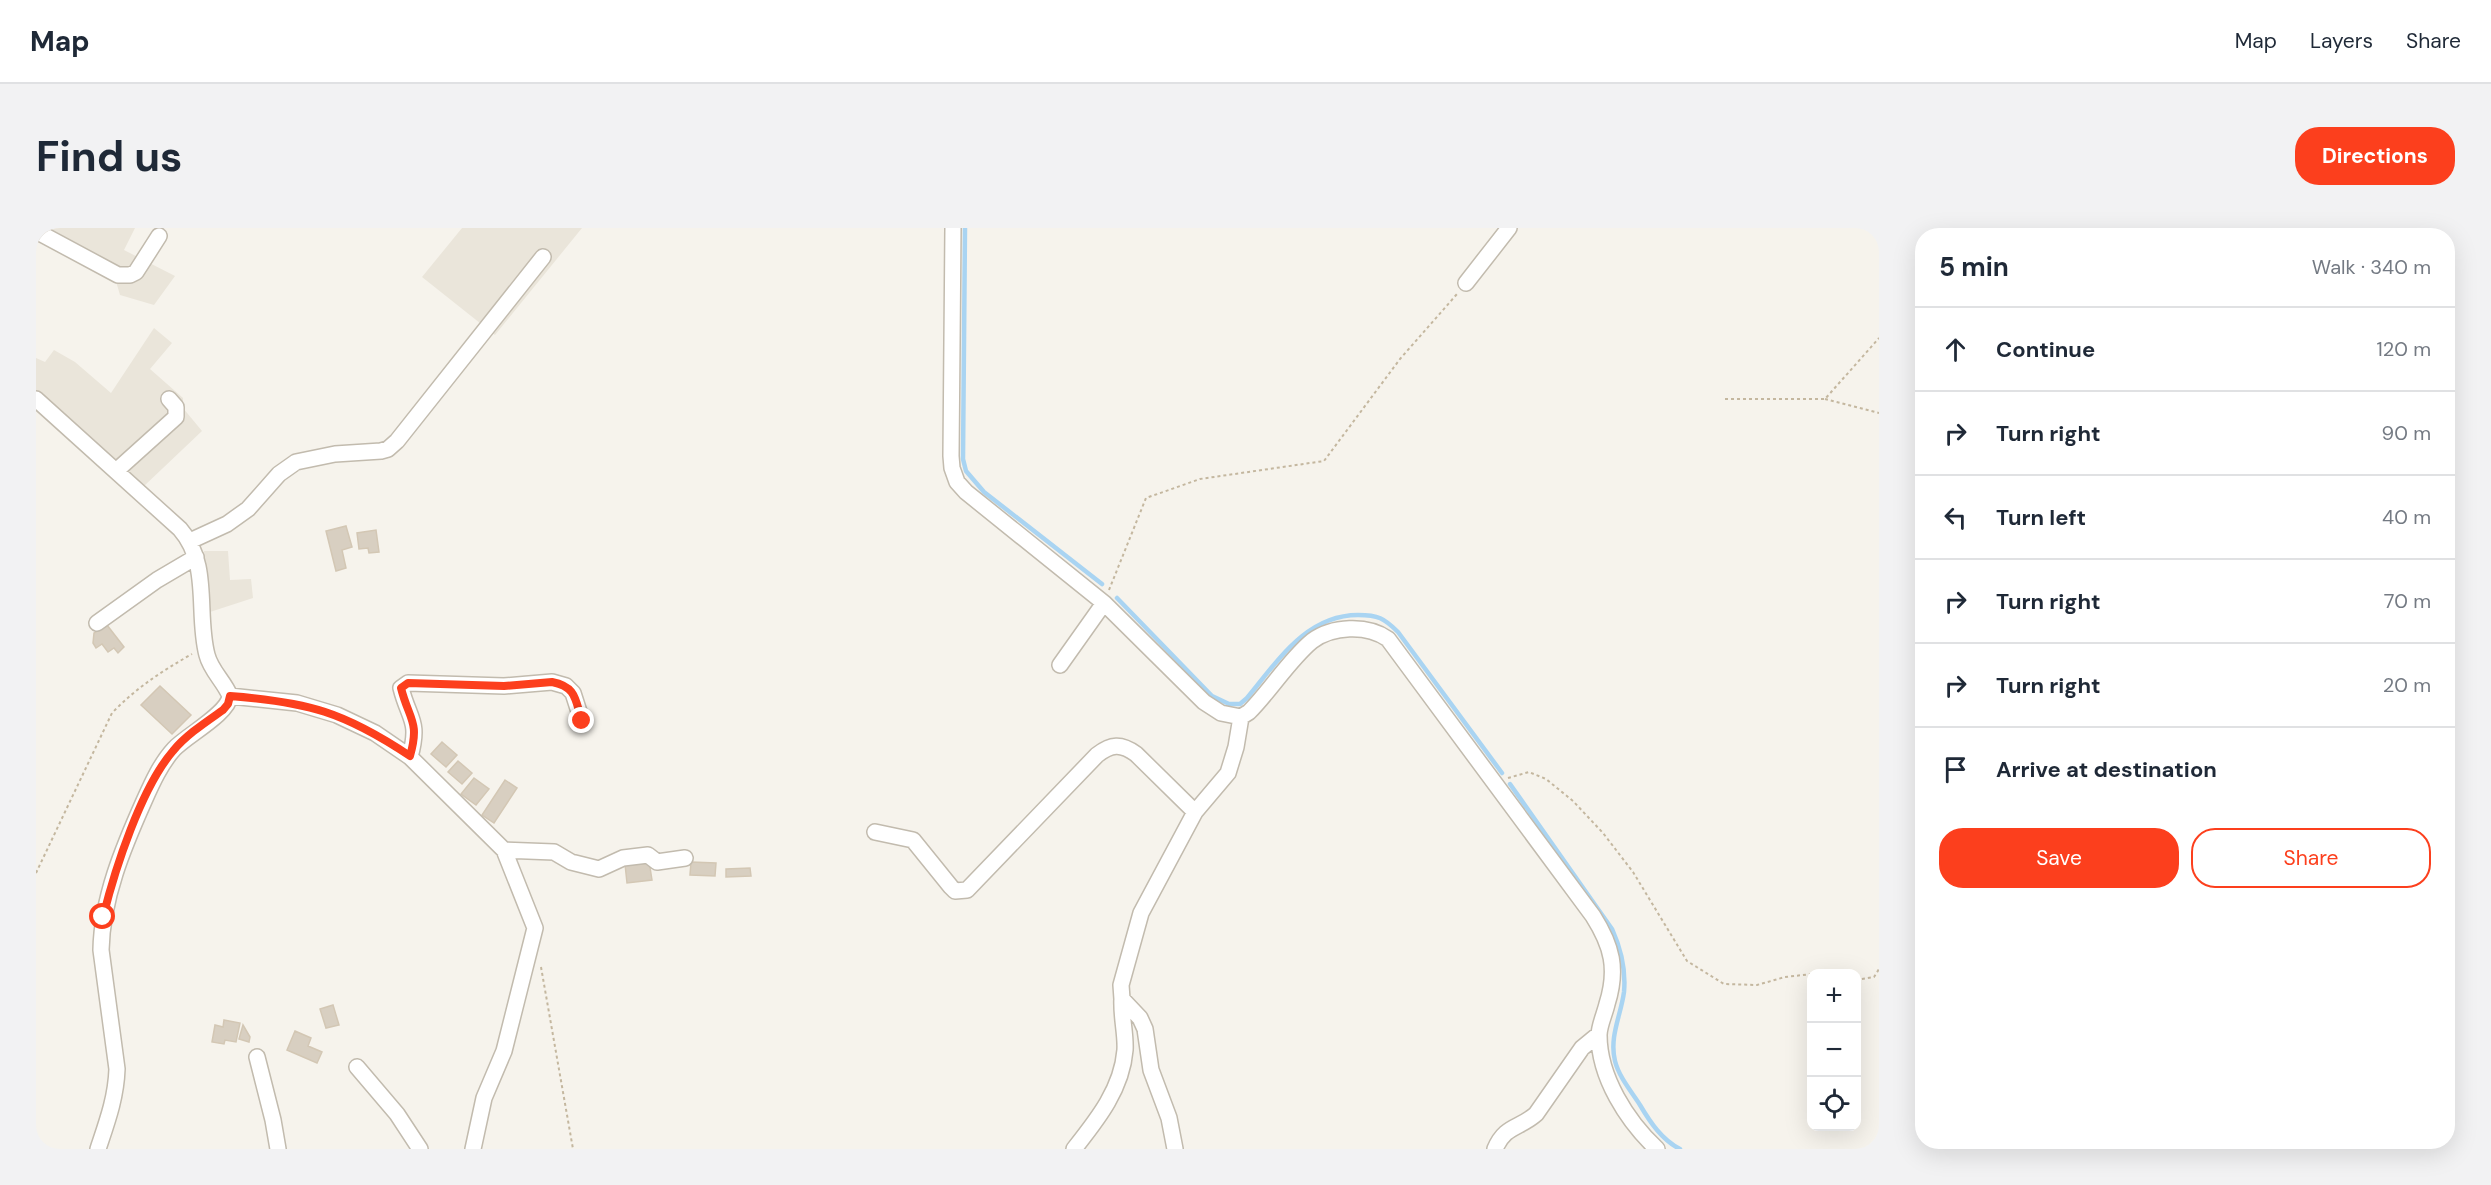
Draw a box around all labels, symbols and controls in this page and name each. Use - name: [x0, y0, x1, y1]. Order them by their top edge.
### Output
- text: Map: [30, 23, 90, 60]
- text: Map: [2235, 27, 2277, 55]
- text: Layers: [2310, 27, 2373, 55]
- text: Share: [2406, 27, 2461, 55]
- button: Directions: [2295, 127, 2455, 185]
- text: Find us: [36, 129, 182, 184]
- text: 5 min: [1939, 250, 2009, 284]
- text: Walk · 340 m: [2312, 254, 2431, 280]
- icon: ahead: [1939, 333, 1972, 366]
- text: Continue: [1996, 335, 2095, 364]
- text: 120 m: [2377, 336, 2431, 362]
- icon: right: [1939, 417, 1972, 450]
- text: Turn right: [1996, 419, 2101, 448]
- text: 90 m: [2382, 420, 2431, 446]
- icon: left: [1939, 501, 1972, 534]
- text: Turn left: [1996, 503, 2086, 532]
- text: 40 m: [2382, 504, 2431, 530]
- icon: right: [1939, 585, 1972, 618]
- text: Turn right: [1996, 587, 2101, 616]
- text: 70 m: [2384, 588, 2431, 614]
- icon: right: [1939, 669, 1972, 702]
- text: Turn right: [1996, 671, 2101, 700]
- text: 20 m: [2383, 672, 2431, 698]
- route end: [568, 707, 594, 733]
- icon: arrive: [1939, 753, 1972, 786]
- text: Arrive at destination: [1996, 755, 2217, 784]
- button: Save: [1939, 828, 2179, 888]
- button: Share: [2191, 828, 2431, 888]
- route start: [89, 903, 115, 929]
- map controls: [1807, 969, 1861, 1131]
- button: +: [1807, 969, 1861, 1023]
- button: −: [1807, 1023, 1861, 1077]
- button: locate: [1807, 1077, 1861, 1131]

